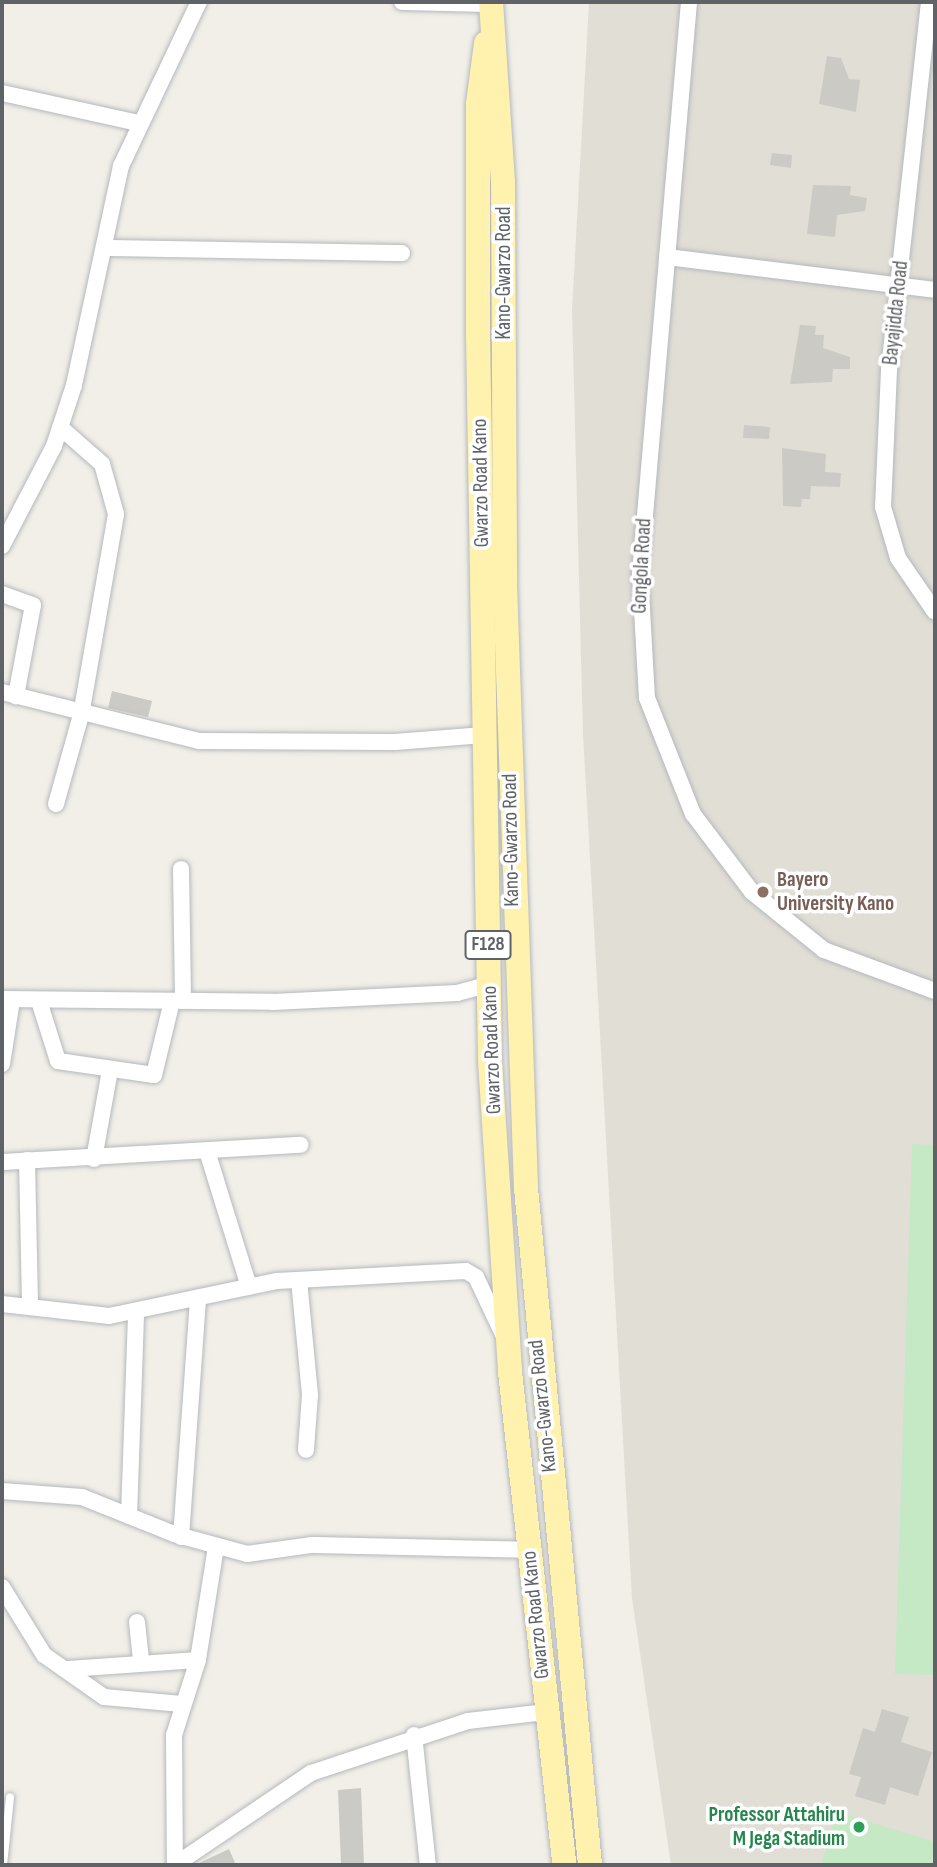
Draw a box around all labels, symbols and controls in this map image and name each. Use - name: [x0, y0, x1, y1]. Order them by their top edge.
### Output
- street label: Kano-Gwarzo Road: [491, 206, 517, 340]
- street label: Bayajidda Road: [878, 260, 914, 366]
- street label: Gwarzo Road Kano: [467, 418, 495, 548]
- street label: Gongola Road: [627, 518, 657, 614]
- street label: Kano-Gwarzo Road: [497, 773, 525, 907]
- place label: Bayero University Kano: [777, 867, 894, 917]
- marker: Bayero University Kano: [755, 884, 771, 900]
- road number: F128: [463, 930, 512, 960]
- street label: Gwarzo Road Kano: [477, 985, 507, 1115]
- street label: Kano-Gwarzo Road: [524, 1339, 562, 1473]
- street label: Gwarzo Road Kano: [517, 1550, 555, 1680]
- place label: Professor Attahiru M Jega Stadium: [709, 1802, 845, 1852]
- marker: Professor Attahiru M Jega Stadium: [851, 1819, 867, 1835]

